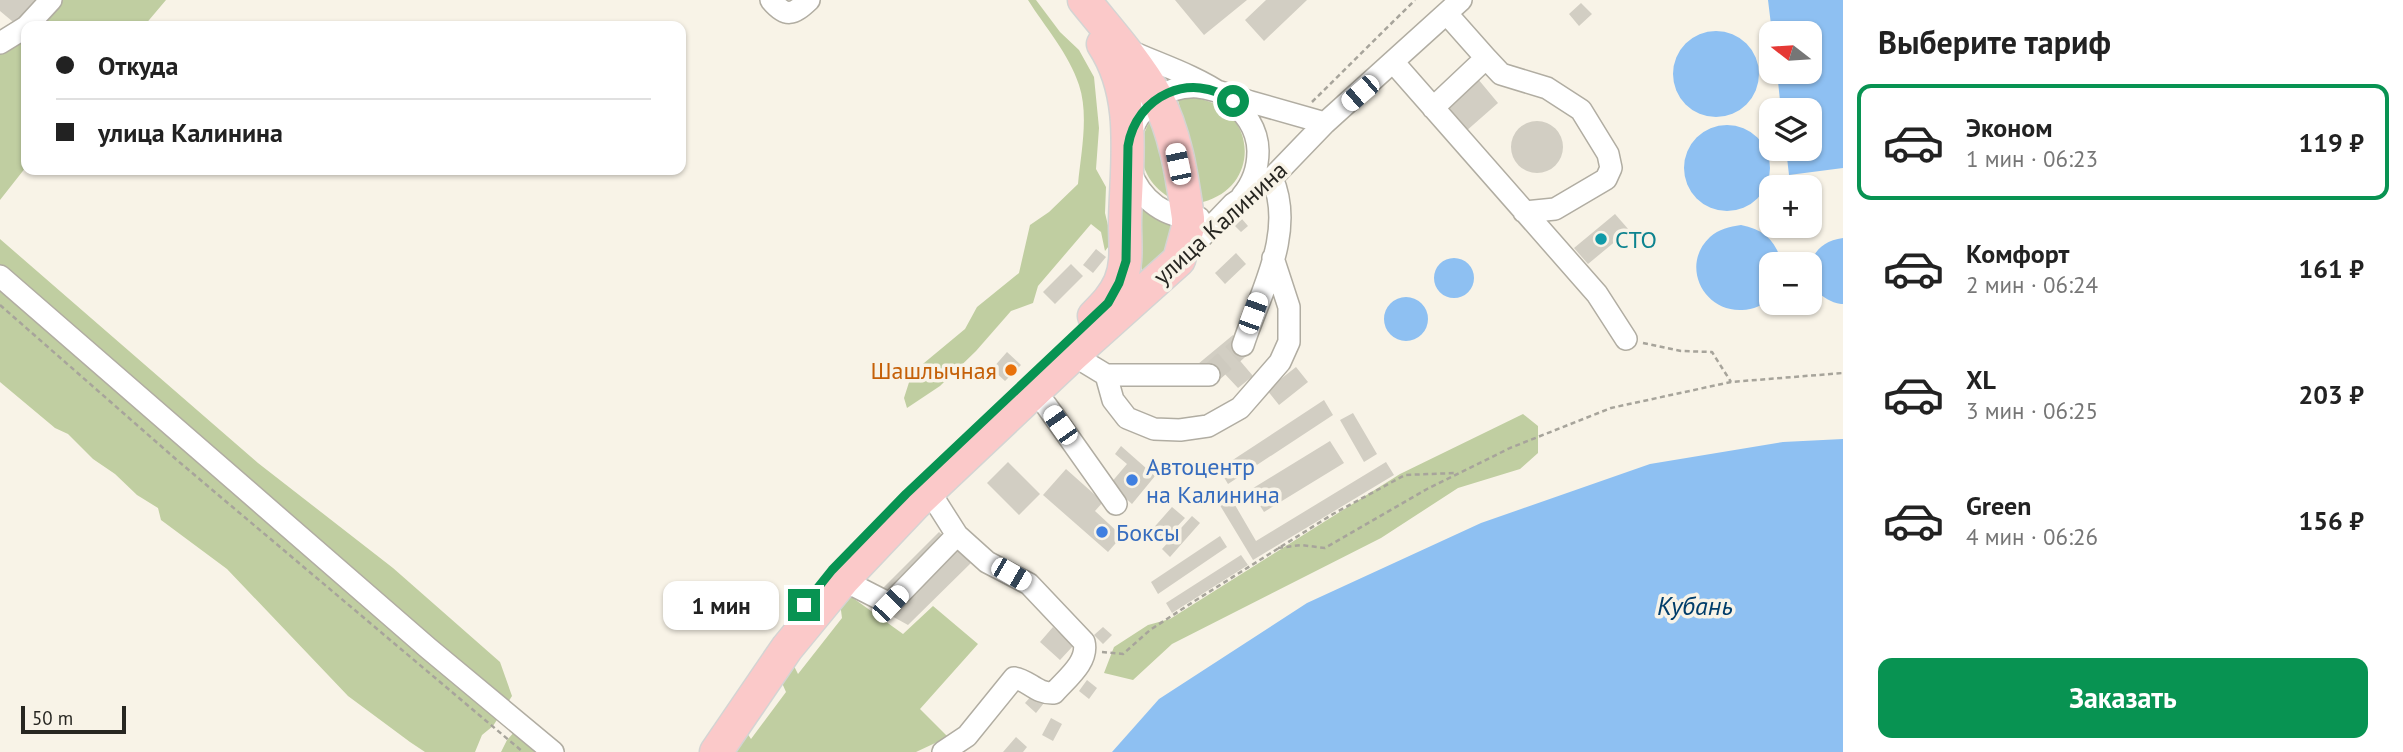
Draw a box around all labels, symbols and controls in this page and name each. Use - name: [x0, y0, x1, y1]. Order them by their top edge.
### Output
- north arrow: [1759, 21, 1822, 84]
- map controls: [1759, 21, 1822, 315]
- text: Выберите тариф: [1878, 21, 2111, 63]
- text: Откуда: [98, 49, 178, 82]
- car: [1338, 71, 1383, 115]
- route start: [1217, 85, 1249, 117]
- button: layers: [1759, 98, 1822, 161]
- icon: car: [1882, 111, 1945, 174]
- text: Эконом: [1966, 111, 2053, 144]
- text: улица Калинина: [98, 116, 283, 149]
- text: 119 ₽: [2298, 126, 2364, 159]
- car: [1164, 141, 1193, 187]
- text: 1 мин · 06:23: [1966, 144, 2098, 173]
- street label: улица Калинина: [1146, 155, 1294, 291]
- button: +: [1759, 175, 1822, 238]
- place label: СТО: [1615, 224, 1657, 255]
- marker: СТО: [1593, 231, 1609, 247]
- icon: car: [1882, 237, 1945, 300]
- text: Комфорт: [1966, 237, 2069, 270]
- button: −: [1759, 252, 1822, 315]
- text: 161 ₽: [2298, 252, 2364, 285]
- text: 2 мин · 06:24: [1966, 270, 2098, 299]
- car: [1236, 290, 1271, 336]
- place label: Шашлычная: [870, 355, 997, 386]
- marker: Шашлычная: [1003, 362, 1019, 378]
- icon: car: [1882, 363, 1945, 426]
- text: XL: [1966, 363, 1996, 396]
- text: 203 ₽: [2298, 378, 2364, 411]
- text: 3 мин · 06:25: [1966, 396, 2098, 425]
- car: [1040, 402, 1081, 448]
- place label: Автоцентр на Калинина: [1146, 451, 1280, 510]
- marker: Автоцентр на Калинина: [1124, 472, 1140, 488]
- icon: car: [1882, 489, 1945, 552]
- text: Green: [1966, 489, 2031, 522]
- text: 156 ₽: [2298, 504, 2364, 537]
- place label: Боксы: [1116, 517, 1180, 548]
- text: 4 мин · 06:26: [1966, 522, 2098, 551]
- marker: Боксы: [1094, 524, 1110, 540]
- car: [988, 554, 1035, 594]
- callout: 1 мин: [664, 580, 780, 630]
- car: [868, 582, 913, 626]
- route end: [788, 589, 820, 621]
- water label: Кубань: [1657, 589, 1733, 622]
- text: 1 мин: [691, 591, 751, 620]
- button: Заказать: [1878, 658, 2368, 738]
- scale bar: [21, 703, 126, 735]
- text: 50 m: [32, 706, 73, 730]

